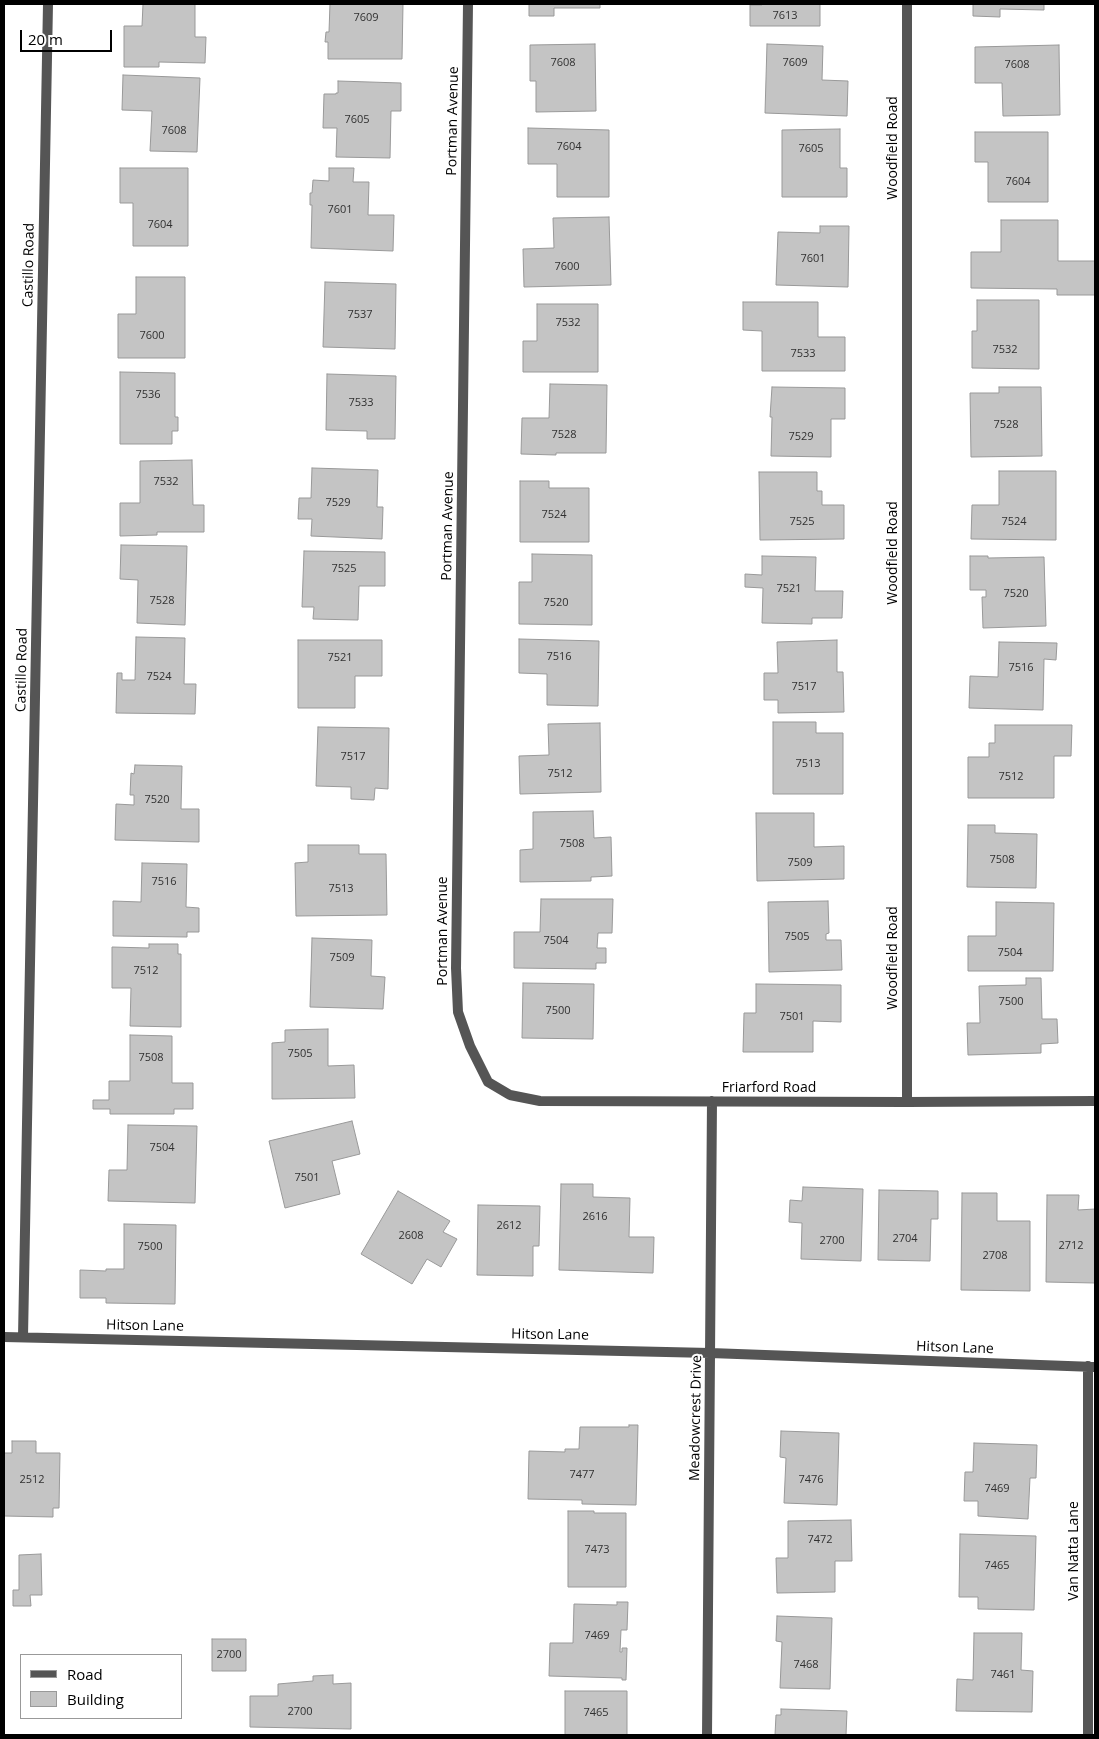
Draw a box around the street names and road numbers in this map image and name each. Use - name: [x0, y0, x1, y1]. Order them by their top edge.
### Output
- street label: Portman Avenue: [444, 66, 462, 176]
- street label: Woodfield Road: [885, 96, 901, 200]
- street label: Castillo Road: [20, 223, 38, 307]
- street label: Portman Avenue: [439, 471, 457, 581]
- street label: Woodfield Road: [885, 501, 901, 605]
- street label: Castillo Road: [13, 628, 31, 712]
- street label: Portman Avenue: [435, 876, 451, 986]
- street label: Woodfield Road: [885, 906, 901, 1010]
- street label: Friarford Road: [722, 1080, 816, 1096]
- street label: Hitson Lane: [106, 1317, 184, 1335]
- street label: Hitson Lane: [511, 1326, 589, 1344]
- street label: Hitson Lane: [916, 1338, 994, 1358]
- street label: Meadowcrest Drive: [687, 1355, 705, 1481]
- street label: Van Natta Lane: [1066, 1501, 1082, 1601]

